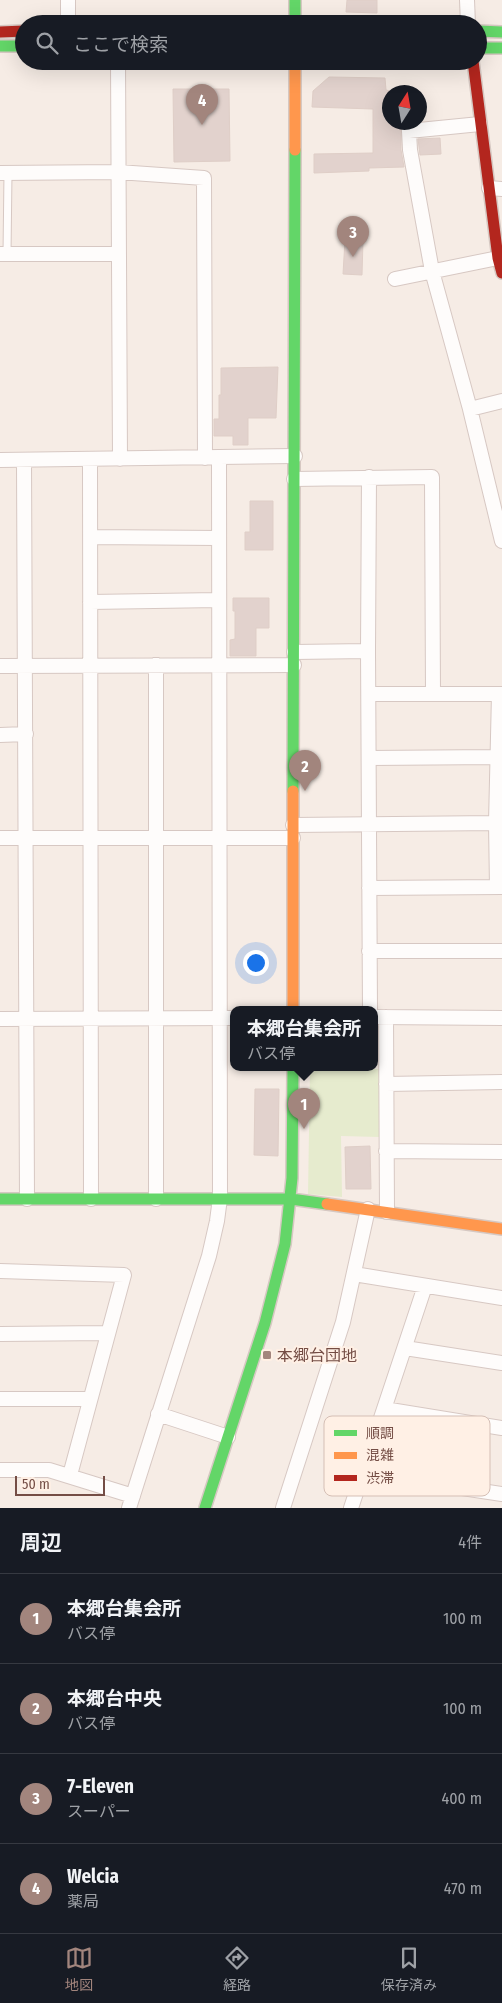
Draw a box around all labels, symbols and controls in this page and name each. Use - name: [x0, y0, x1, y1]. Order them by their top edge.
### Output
- search box: [15, 15, 487, 70]
- icon: search: [33, 29, 61, 57]
- text: ここで検索: [73, 33, 168, 56]
- pin: 4: [186, 84, 218, 125]
- north arrow: [382, 85, 427, 130]
- pin: 3: [337, 216, 369, 257]
- pin: 2: [289, 750, 321, 791]
- your location: [243, 950, 269, 976]
- popup: [230, 1006, 378, 1071]
- text: 本郷台集会所: [247, 1017, 361, 1040]
- text: バス停: [247, 1044, 295, 1063]
- pin: 1: [288, 1088, 320, 1129]
- place label: 本郷台団地: [277, 1346, 357, 1365]
- marker: 本郷台団地: [261, 1349, 273, 1361]
- legend: [324, 1416, 490, 1496]
- text: 順調: [366, 1425, 394, 1442]
- text: 混雑: [366, 1447, 394, 1464]
- text: 渋滞: [366, 1470, 394, 1487]
- scale bar: [15, 1473, 105, 1496]
- text: 50 m: [22, 1476, 50, 1493]
- text: 周辺: [20, 1530, 62, 1556]
- text: 4件: [458, 1533, 482, 1552]
- text: 本郷台集会所: [67, 1597, 181, 1620]
- text: 1: [33, 1609, 39, 1628]
- text: 100 m: [443, 1609, 482, 1628]
- text: バス停: [67, 1624, 115, 1643]
- text: 本郷台中央: [67, 1687, 162, 1710]
- text: 2: [32, 1699, 40, 1718]
- text: 100 m: [443, 1699, 482, 1718]
- text: バス停: [67, 1714, 115, 1733]
- text: 7-Eleven: [67, 1775, 134, 1798]
- text: 3: [32, 1789, 40, 1808]
- text: 400 m: [442, 1789, 482, 1808]
- text: スーパー: [67, 1802, 131, 1821]
- text: Welcia: [67, 1865, 119, 1888]
- text: 4: [32, 1879, 40, 1898]
- text: 470 m: [444, 1879, 482, 1898]
- text: 薬局: [67, 1892, 99, 1911]
- tab: 地図: [65, 1944, 93, 1994]
- tab: 経路: [223, 1944, 251, 1994]
- tab: 保存済み: [381, 1944, 437, 1994]

